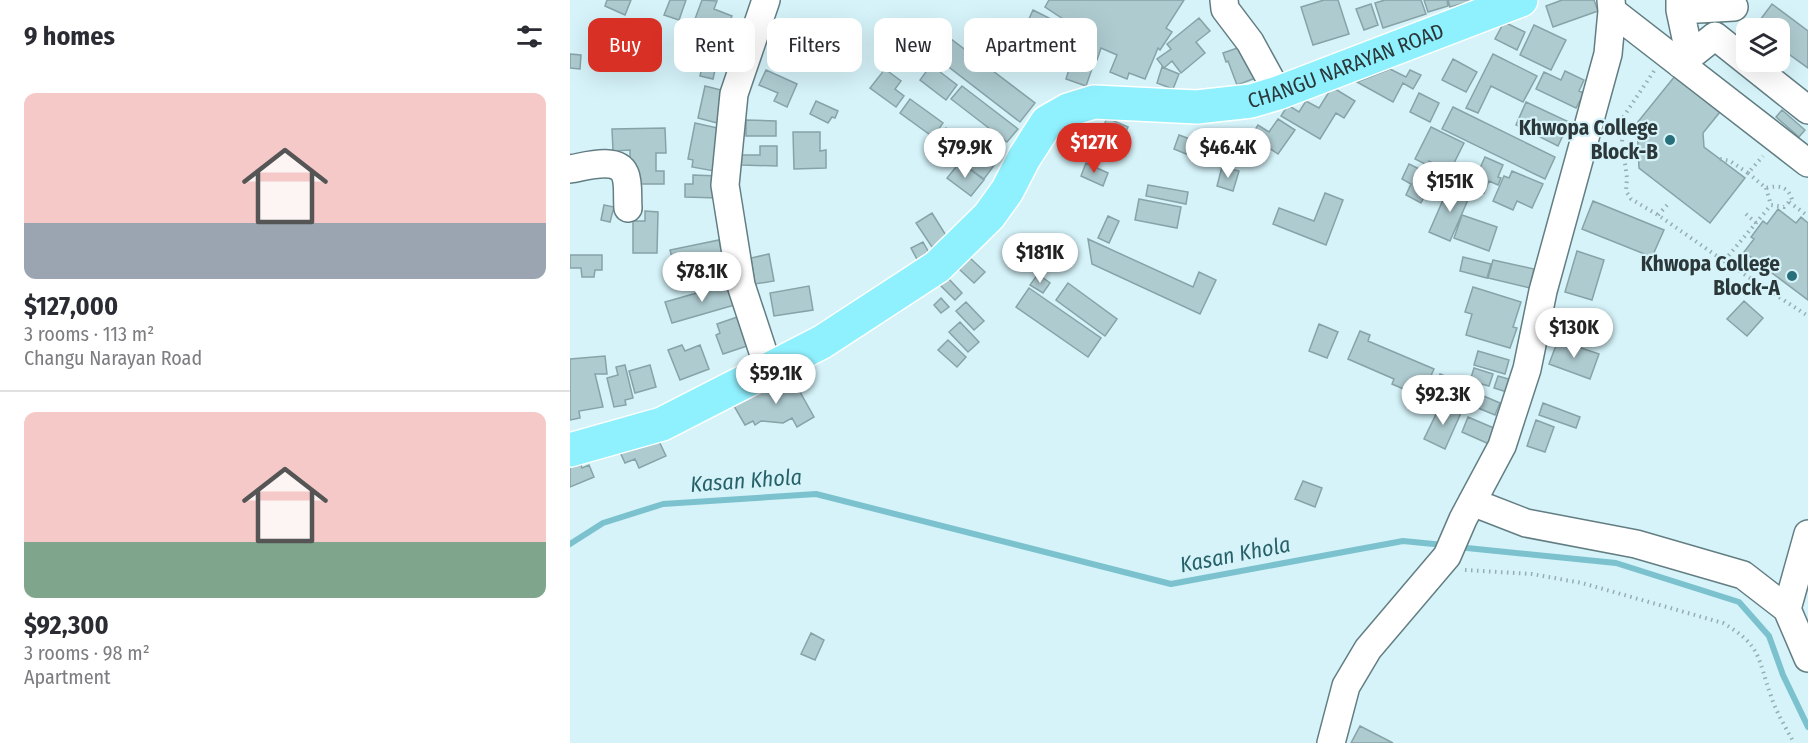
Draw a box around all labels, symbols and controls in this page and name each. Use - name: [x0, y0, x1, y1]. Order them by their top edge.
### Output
- chip: Buy: [588, 18, 662, 72]
- chip: Rent: [674, 18, 755, 72]
- chip: Filters: [767, 18, 862, 72]
- chip: New: [874, 18, 952, 72]
- chip: Apartment: [964, 18, 1097, 72]
- street label: CHANGU NARAYAN ROAD: [1245, 18, 1448, 114]
- map controls: [1736, 18, 1790, 72]
- button: layers: [1736, 18, 1790, 72]
- icon: filters: [513, 20, 546, 53]
- text: 9 homes: [24, 21, 115, 52]
- place label: Khwopa College Block-B: [1519, 115, 1658, 165]
- pin: $127K: [1052, 123, 1136, 174]
- pin: $79.9K: [916, 128, 1014, 179]
- pin: $46.4K: [1179, 128, 1277, 179]
- text: $127K: [1071, 130, 1118, 154]
- icon: home: [231, 132, 339, 240]
- marker: Khwopa College Block-B: [1663, 133, 1677, 147]
- text: $79.9K: [938, 135, 992, 159]
- text: $46.4K: [1200, 135, 1256, 159]
- pin: $151K: [1408, 162, 1492, 213]
- text: $151K: [1427, 169, 1473, 193]
- pin: $181K: [998, 233, 1082, 284]
- text: $181K: [1016, 240, 1064, 264]
- place label: Khwopa College Block-A: [1641, 251, 1781, 301]
- pin: $78.1K: [653, 252, 751, 303]
- text: $78.1K: [676, 259, 728, 283]
- marker: Khwopa College Block-A: [1785, 269, 1799, 283]
- text: $127,000: [24, 291, 118, 322]
- pin: $130K: [1532, 308, 1616, 359]
- text: $130K: [1549, 315, 1599, 339]
- text: 3 rooms · 113 m²: [24, 322, 154, 346]
- text: Changu Narayan Road: [24, 346, 202, 370]
- pin: $59.1K: [727, 354, 825, 405]
- text: $59.1K: [750, 361, 802, 385]
- pin: $92.3K: [1394, 375, 1492, 426]
- text: $92.3K: [1416, 382, 1470, 406]
- icon: home: [231, 451, 339, 559]
- water label: Kasan Khola: [689, 463, 803, 498]
- water label: Kasan Khola: [1178, 531, 1293, 578]
- text: $92,300: [24, 610, 109, 641]
- text: 3 rooms · 98 m²: [24, 641, 150, 665]
- text: Apartment: [24, 665, 111, 689]

